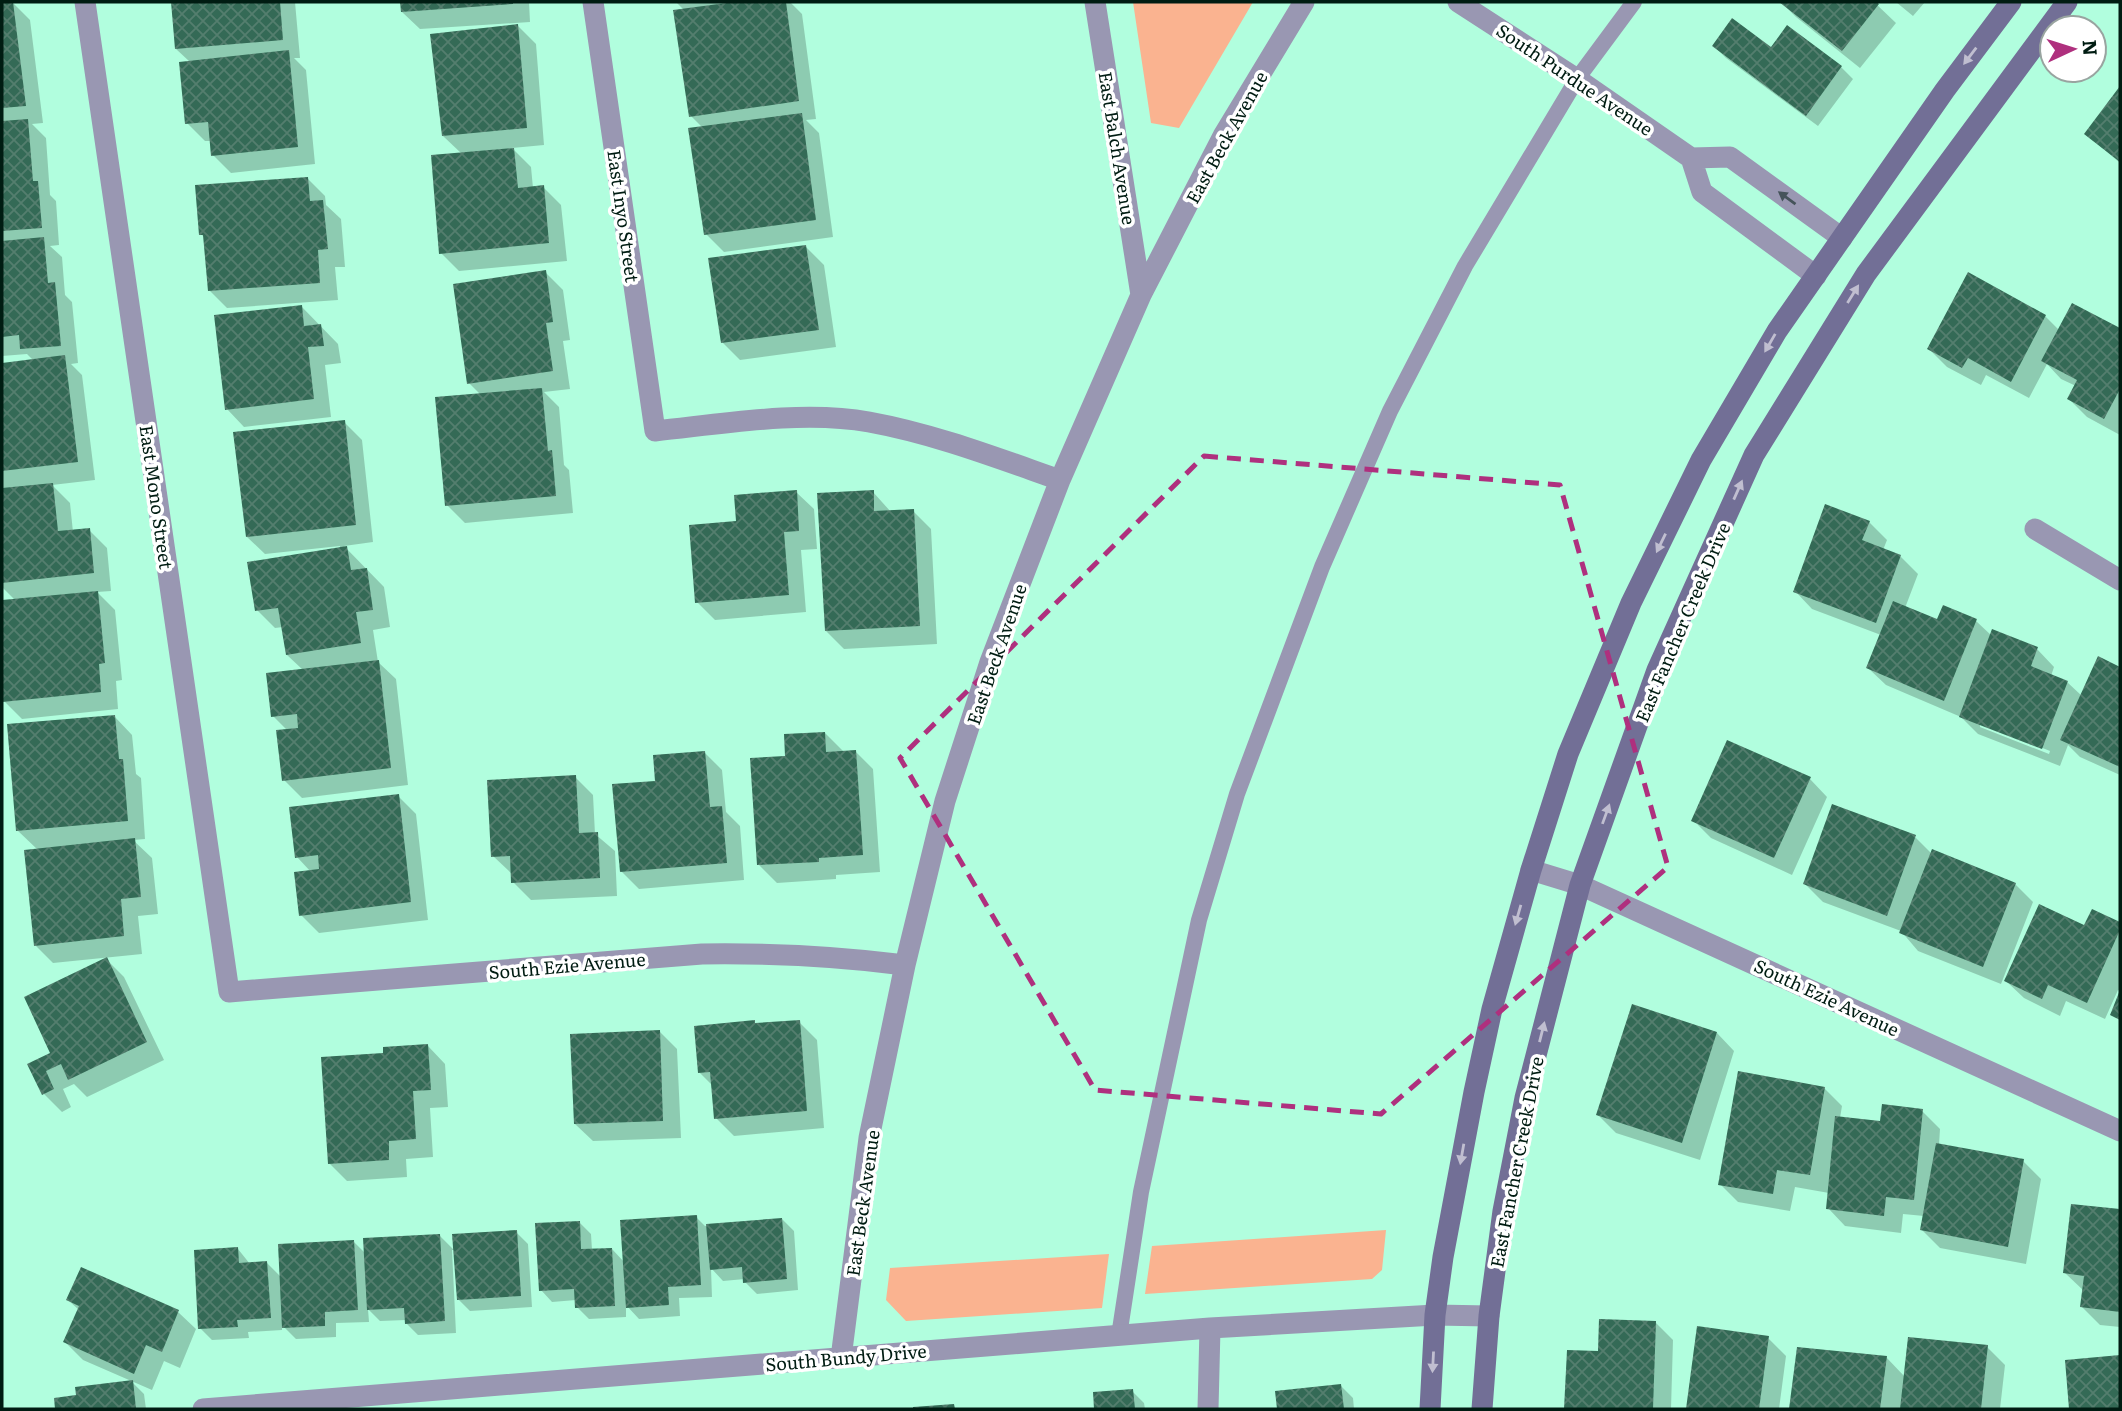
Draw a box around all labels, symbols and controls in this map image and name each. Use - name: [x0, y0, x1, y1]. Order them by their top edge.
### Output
- north arrow: [2038, 14, 2108, 84]
- street label: South Purdue Avenue: [1491, 16, 1659, 142]
- text: N: [2076, 39, 2105, 57]
- one-way arrow: [1963, 47, 1978, 65]
- street label: East Beck Avenue: [1178, 66, 1274, 208]
- street label: East Balch Avenue: [1093, 69, 1143, 227]
- street label: East Inyo Street: [601, 148, 647, 285]
- one-way arrow: [1778, 191, 1796, 205]
- one-way arrow: [1847, 285, 1860, 304]
- one-way arrow: [1764, 334, 1776, 353]
- street label: East Mono Street: [134, 423, 181, 572]
- one-way arrow: [1732, 480, 1744, 500]
- street label: East Fancher Creek Drive: [1628, 518, 1736, 726]
- one-way arrow: [1655, 533, 1666, 553]
- street label: East Beck Avenue: [959, 580, 1033, 728]
- one-way arrow: [1600, 803, 1611, 824]
- one-way arrow: [1513, 904, 1523, 925]
- street label: South Ezie Avenue: [487, 945, 647, 985]
- street label: South Ezie Avenue: [1750, 952, 1904, 1042]
- one-way arrow: [1537, 1021, 1548, 1043]
- street label: East Fancher Creek Drive: [1482, 1054, 1550, 1270]
- street label: East Beck Avenue: [838, 1128, 886, 1278]
- one-way arrow: [1457, 1143, 1468, 1165]
- street label: South Bundy Drive: [764, 1337, 928, 1377]
- one-way arrow: [1427, 1351, 1438, 1373]

